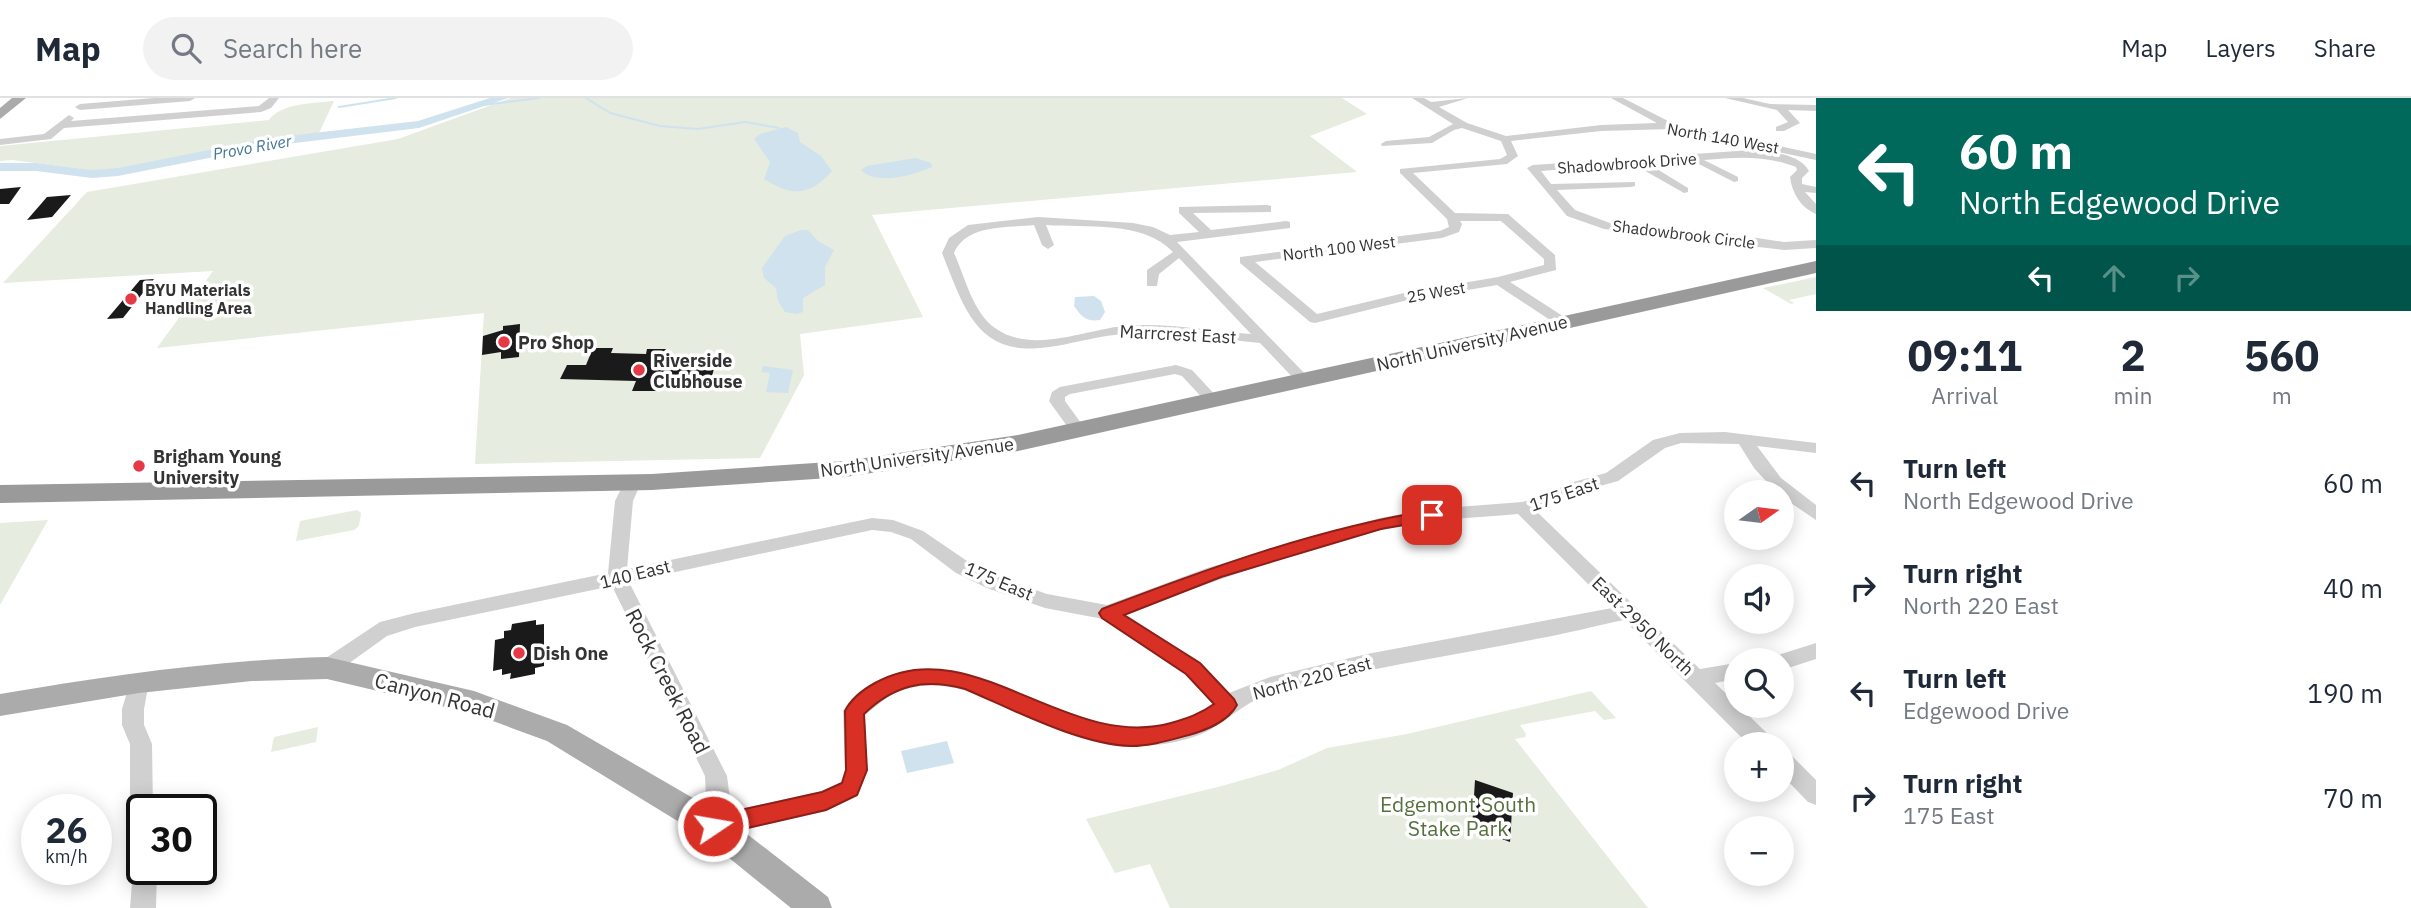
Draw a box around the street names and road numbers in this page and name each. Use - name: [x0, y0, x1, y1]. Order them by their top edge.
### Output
- street label: North 140 West: [1665, 118, 1781, 158]
- street label: Shadowbrook Drive: [1557, 148, 1698, 178]
- street label: Shadowbrook Circle: [1612, 215, 1757, 253]
- street label: North 100 West: [1282, 231, 1396, 265]
- street label: 25 West: [1405, 277, 1467, 307]
- street label: North University Avenue: [1374, 310, 1570, 376]
- street label: Marrcrest East: [1119, 319, 1237, 349]
- street label: North University Avenue: [819, 432, 1015, 482]
- street label: 175 East: [1526, 471, 1602, 517]
- street label: 140 East: [597, 554, 673, 594]
- street label: 175 East: [961, 556, 1037, 606]
- street label: East 2950 North: [1587, 572, 1699, 680]
- street label: Rock Creek Road: [619, 604, 717, 758]
- street label: North 220 East: [1250, 651, 1374, 705]
- street label: Canyon Road: [372, 666, 498, 724]

